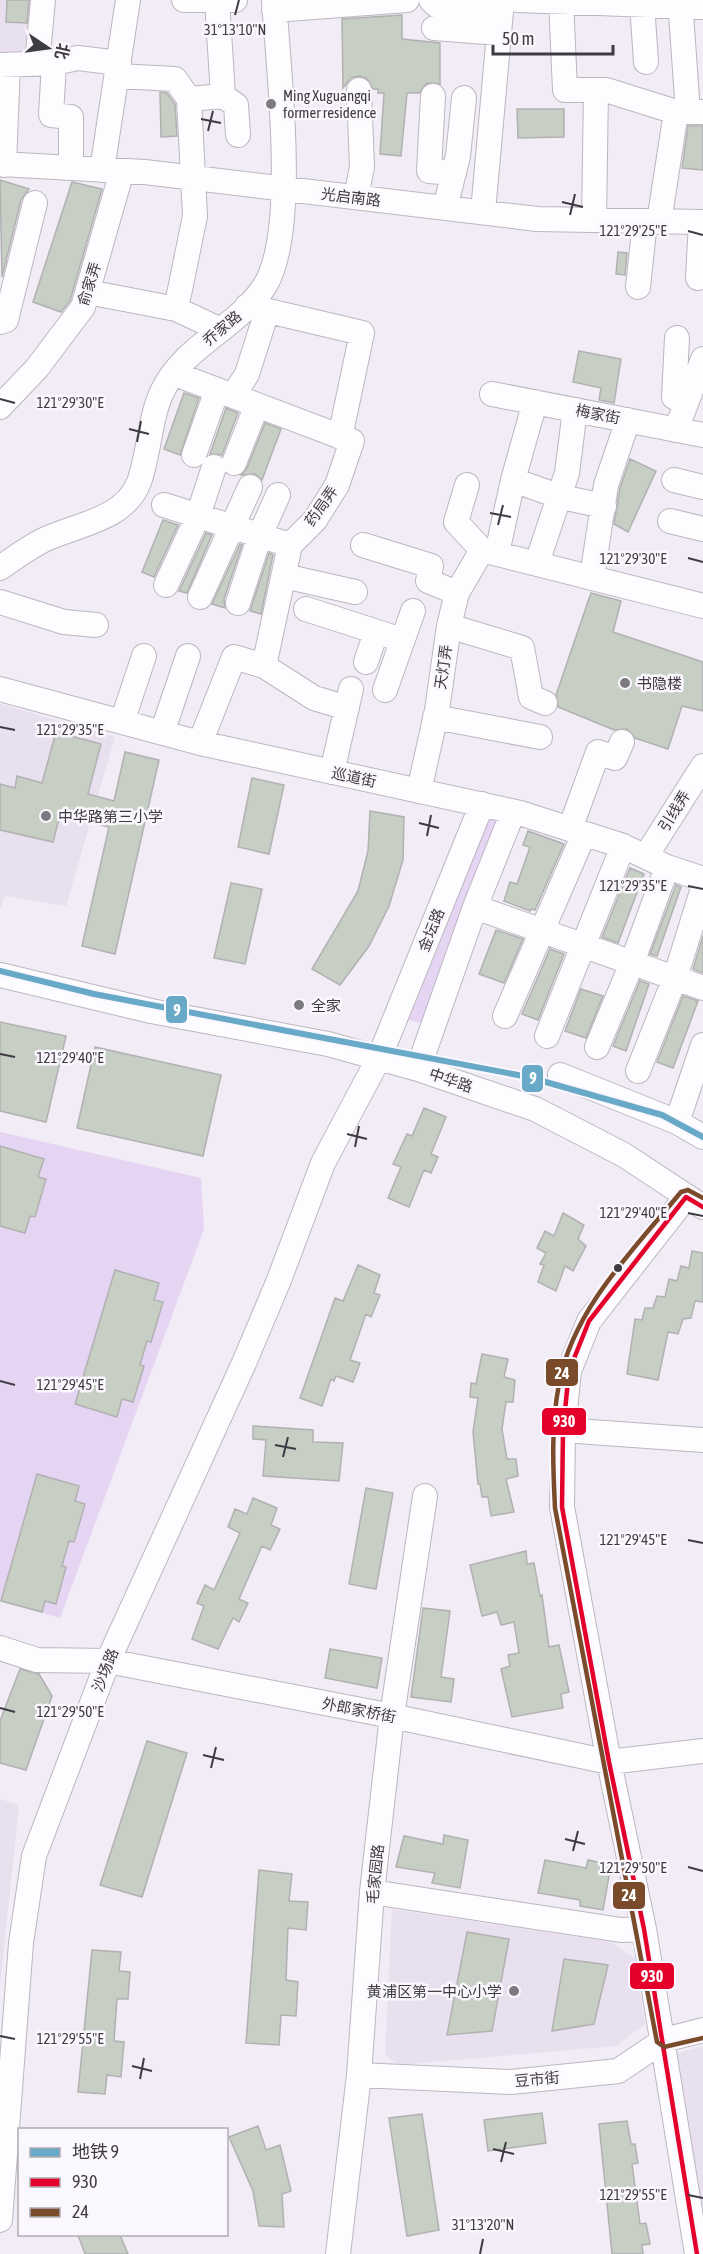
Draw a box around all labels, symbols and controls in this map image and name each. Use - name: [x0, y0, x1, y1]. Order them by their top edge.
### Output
- north arrow: [18, 18, 78, 78]
- scale bar: [493, 18, 613, 56]
- text: 31°13'10"N: [204, 21, 266, 38]
- text: 50 m: [502, 28, 534, 49]
- text: 北: [52, 42, 73, 61]
- place label: Ming Xuguangqi former residence: [283, 87, 376, 121]
- marker: Ming Xuguangqi former residence: [264, 97, 278, 111]
- street label: 光启南路: [320, 185, 382, 209]
- text: 121°29'25"E: [599, 222, 667, 239]
- street label: 俞家弄: [74, 260, 104, 308]
- street label: 乔家路: [199, 307, 245, 349]
- text: 121°29'30"E: [36, 394, 104, 411]
- street label: 梅家街: [574, 401, 622, 427]
- street label: 药局弄: [301, 483, 341, 529]
- text: 121°29'30"E: [599, 550, 667, 567]
- street label: 天灯弄: [431, 644, 455, 690]
- place label: 书隐楼: [637, 675, 682, 692]
- marker: 书隐楼: [618, 676, 632, 690]
- text: 121°29'35"E: [36, 721, 104, 738]
- street label: 巡道街: [330, 764, 378, 790]
- street label: 引线弄: [655, 787, 693, 835]
- place label: 中华路第三小学: [58, 808, 163, 825]
- marker: 中华路第三小学: [39, 809, 53, 823]
- text: 121°29'35"E: [599, 877, 667, 894]
- street label: 金坛路: [415, 906, 447, 954]
- line badge: 9: [165, 995, 188, 1024]
- place label: 全家: [311, 997, 341, 1014]
- marker: 全家: [292, 998, 306, 1012]
- text: 9: [173, 1001, 181, 1019]
- text: 121°29'40"E: [36, 1049, 104, 1066]
- line badge: 9: [521, 1064, 544, 1093]
- street label: 中华路: [427, 1065, 475, 1095]
- text: 9: [529, 1069, 537, 1087]
- text: 121°29'40"E: [599, 1204, 667, 1221]
- unlabelled marker: [612, 1262, 624, 1274]
- line badge: 24: [545, 1358, 579, 1387]
- text: 24: [554, 1364, 570, 1382]
- text: 121°29'45"E: [36, 1376, 104, 1393]
- line badge: 930: [541, 1407, 587, 1436]
- text: 930: [553, 1412, 576, 1430]
- text: 121°29'45"E: [599, 1531, 667, 1548]
- street label: 沙场路: [89, 1646, 121, 1694]
- street label: 外郎家桥街: [321, 1694, 397, 1726]
- text: 121°29'50"E: [36, 1703, 104, 1720]
- street label: 毛家园路: [363, 1843, 387, 1905]
- text: 121°29'50"E: [599, 1859, 667, 1876]
- line badge: 24: [612, 1881, 646, 1910]
- text: 24: [621, 1886, 637, 1904]
- line badge: 930: [629, 1962, 675, 1990]
- text: 930: [641, 1967, 664, 1985]
- place label: 黄浦区第一中心小学: [367, 1983, 502, 2000]
- marker: 黄浦区第一中心小学: [507, 1984, 521, 1998]
- text: 121°29'55"E: [36, 2030, 104, 2047]
- street label: 豆市街: [514, 2069, 560, 2089]
- legend: [18, 2128, 228, 2236]
- text: 地铁 9: [72, 2141, 119, 2162]
- text: 930: [72, 2171, 97, 2192]
- text: 121°29'55"E: [599, 2186, 667, 2203]
- text: 24: [72, 2201, 89, 2222]
- text: 31°13'20"N: [452, 2216, 514, 2233]

